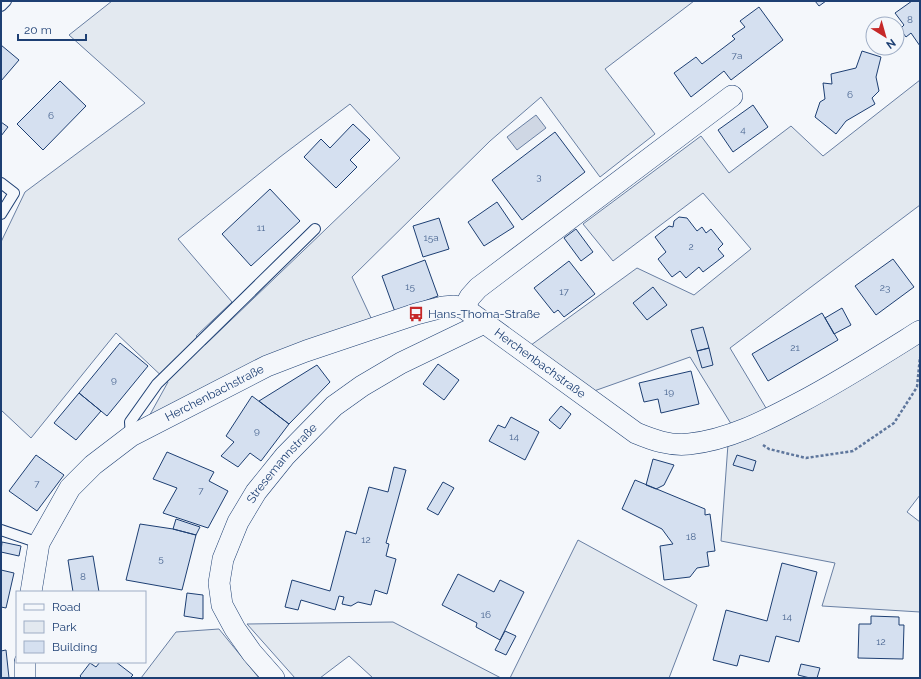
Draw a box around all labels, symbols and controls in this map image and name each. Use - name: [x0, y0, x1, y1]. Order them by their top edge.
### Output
- house number: 8: [907, 14, 913, 25]
- scale bar: [18, 16, 86, 42]
- north arrow: [865, 16, 905, 56]
- text: 20 m: [24, 23, 52, 37]
- text: N: [883, 36, 898, 51]
- house number: 7a: [732, 50, 742, 61]
- house number: 6: [847, 89, 853, 100]
- house number: 6: [48, 110, 54, 121]
- house number: 4: [740, 124, 746, 135]
- house number: 3: [536, 171, 542, 182]
- house number: 11: [257, 222, 266, 233]
- house number: 15a: [423, 232, 439, 243]
- house number: 2: [688, 241, 694, 252]
- house number: 15: [405, 281, 415, 292]
- house number: 23: [880, 282, 890, 293]
- house number: 17: [559, 286, 569, 297]
- bus stop icon: Hans-Thoma-Straße: [407, 305, 425, 323]
- place label: Hans-Thoma-Straße: [428, 307, 540, 321]
- street label: Herchenbachstraße: [492, 325, 588, 401]
- house number: 21: [790, 342, 800, 353]
- street label: Herchenbachstraße: [163, 362, 266, 424]
- house number: 9: [111, 374, 117, 385]
- house number: 19: [664, 386, 674, 397]
- street label: Stresemannstraße: [244, 421, 320, 506]
- house number: 9: [254, 425, 260, 436]
- house number: 14: [509, 431, 519, 442]
- house number: 7: [34, 478, 40, 489]
- house number: 7: [198, 485, 204, 496]
- house number: 18: [686, 531, 696, 542]
- house number: 12: [361, 534, 371, 545]
- house number: 5: [158, 553, 164, 564]
- house number: 8: [80, 571, 86, 582]
- legend: [16, 591, 146, 663]
- text: Road: [52, 600, 81, 614]
- house number: 16: [481, 609, 491, 620]
- house number: 14: [782, 611, 792, 622]
- text: Park: [52, 620, 77, 634]
- house number: 12: [876, 636, 886, 647]
- text: Building: [52, 640, 98, 654]

